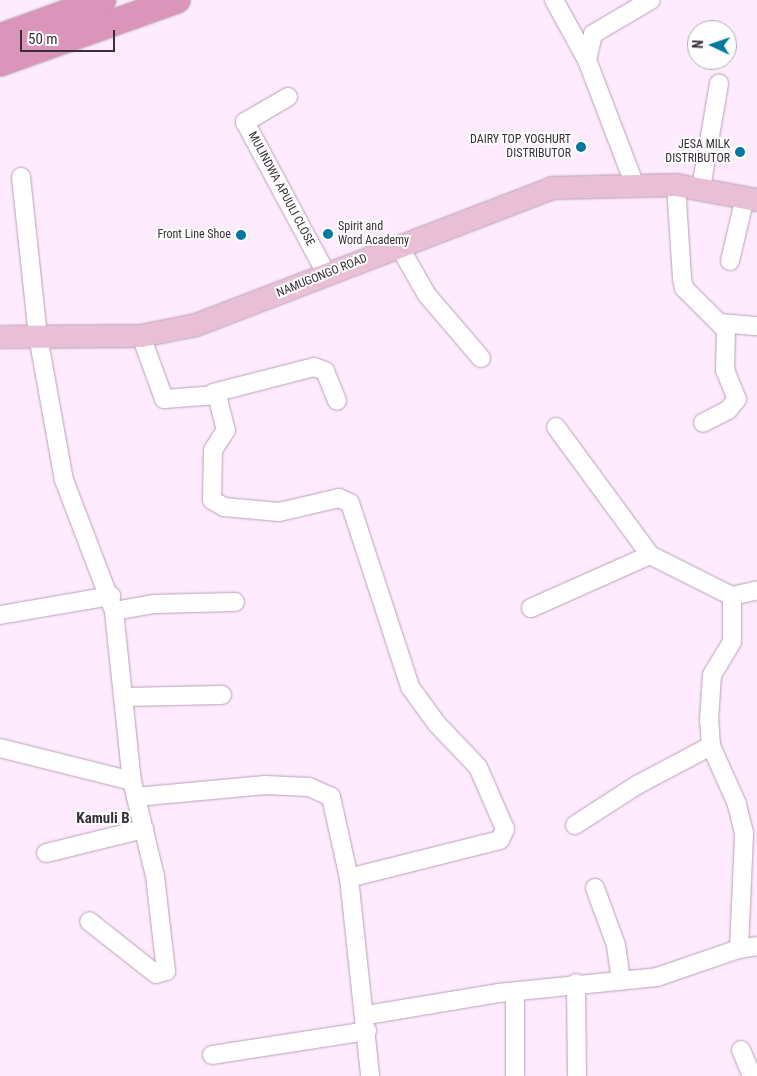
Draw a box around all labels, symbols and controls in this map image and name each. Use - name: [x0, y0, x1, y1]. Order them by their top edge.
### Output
- scale bar: [22, 20, 118, 52]
- north arrow: [687, 20, 737, 70]
- text: 50 m: [28, 30, 58, 48]
- text: N: [690, 40, 706, 49]
- street label: MULINDWA APUULI CLOSE: [245, 129, 317, 249]
- place label: DAIRY TOP YOGHURT DISTRIBUTOR: [470, 133, 571, 161]
- place label: JESA MILK DISTRIBUTOR: [665, 138, 730, 166]
- marker: DAIRY TOP YOGHURT DISTRIBUTOR: [575, 141, 587, 153]
- marker: JESA MILK DISTRIBUTOR: [734, 146, 746, 158]
- place label: Spirit and Word Academy: [338, 220, 409, 248]
- place label: Front Line Shoe: [157, 228, 231, 242]
- marker: Spirit and Word Academy: [322, 228, 334, 240]
- marker: Front Line Shoe: [235, 229, 247, 241]
- street label: NAMUGONGO ROAD: [275, 251, 369, 301]
- district label: Kamuli B: [76, 810, 130, 828]

